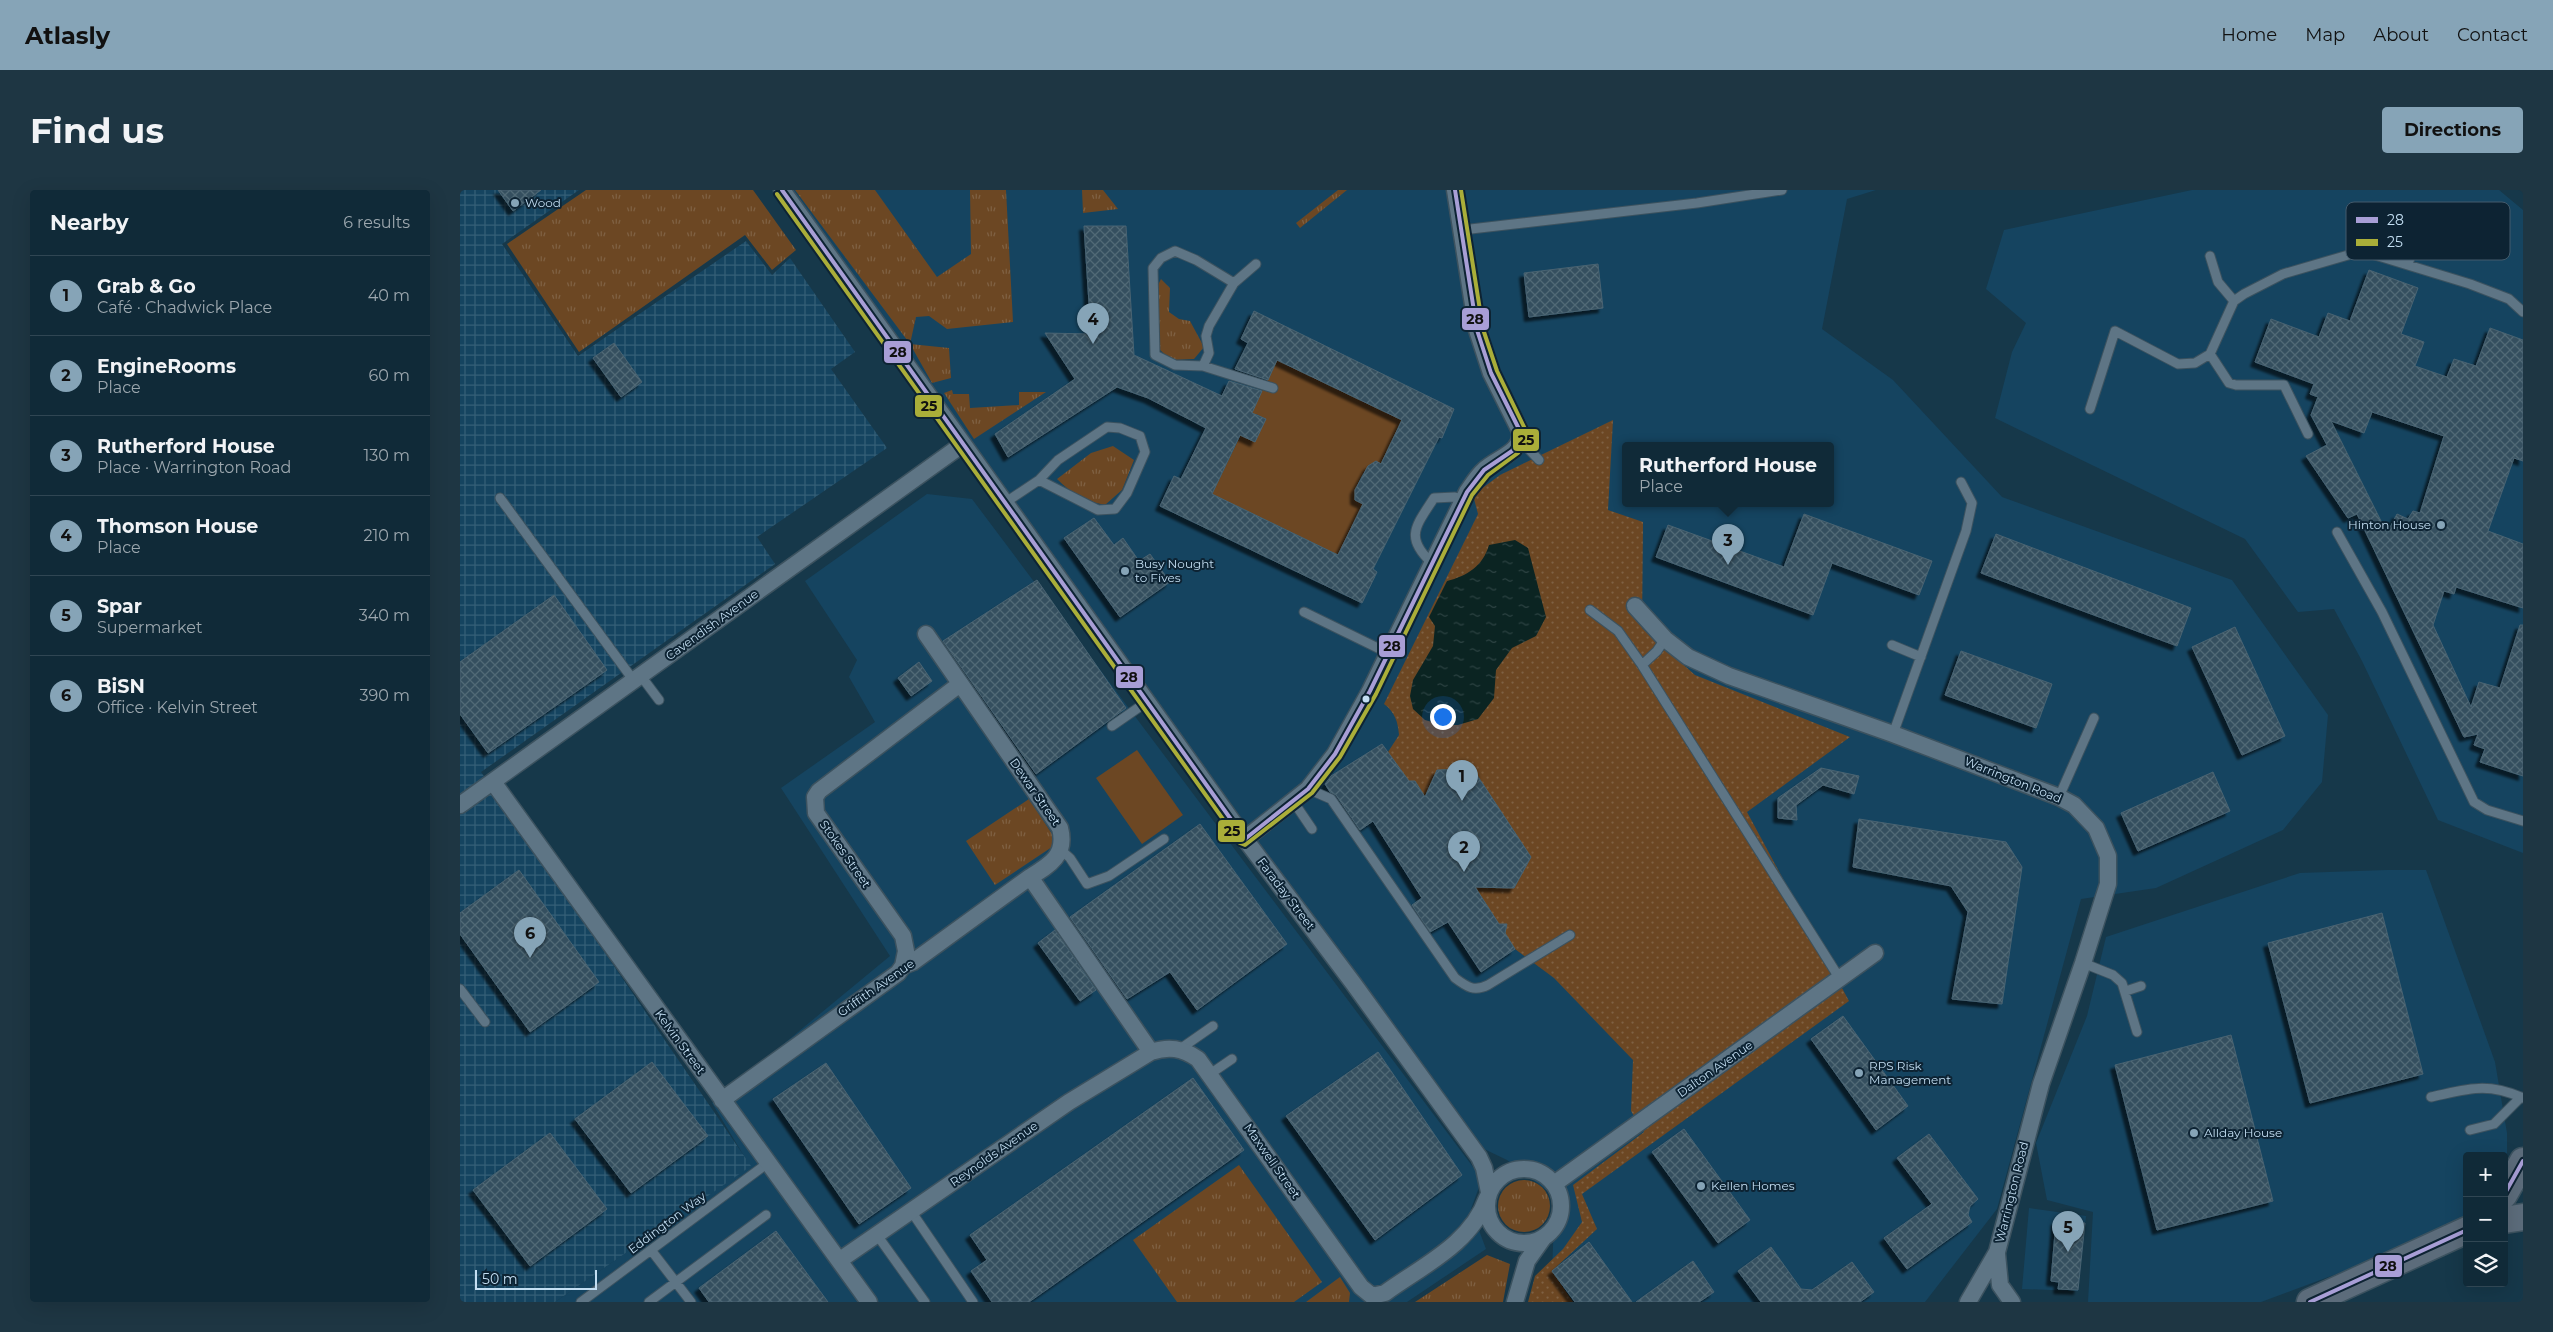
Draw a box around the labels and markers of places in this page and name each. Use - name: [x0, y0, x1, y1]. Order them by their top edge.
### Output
- place label: Wood: [525, 195, 561, 210]
- marker: Wood: [509, 197, 521, 209]
- pin: 4: [1077, 303, 1109, 344]
- place label: Hinton House: [2348, 517, 2431, 532]
- marker: Hinton House: [2435, 519, 2447, 531]
- pin: 3: [1712, 524, 1744, 565]
- place label: Busy Nought to Fives: [1135, 556, 1214, 585]
- marker: Busy Nought to Fives: [1119, 565, 1131, 577]
- unlabelled marker: [1361, 694, 1371, 704]
- pin: 1: [1446, 760, 1478, 801]
- pin: 2: [1448, 831, 1480, 872]
- pin: 6: [514, 917, 546, 958]
- place label: RPS Risk Management: [1869, 1058, 1951, 1087]
- marker: RPS Risk Management: [1853, 1067, 1865, 1079]
- place label: Allday House: [2204, 1125, 2282, 1140]
- marker: Allday House: [2188, 1127, 2200, 1139]
- place label: Kellen Homes: [1711, 1178, 1795, 1193]
- marker: Kellen Homes: [1695, 1180, 1707, 1192]
- pin: 5: [2052, 1211, 2084, 1252]

